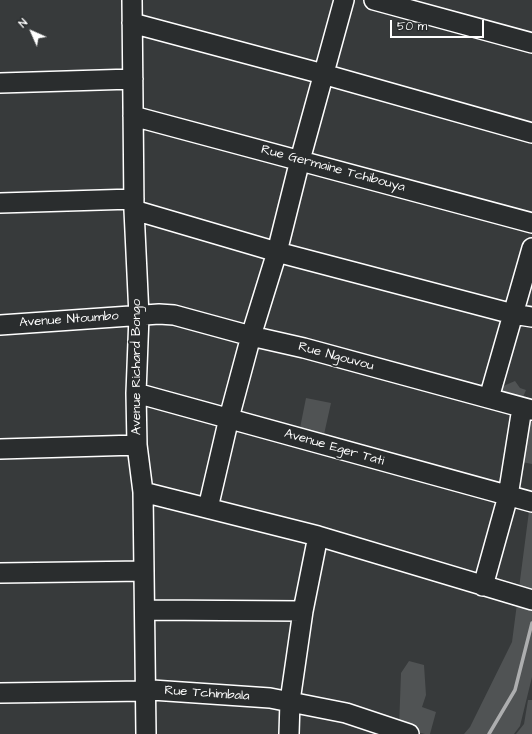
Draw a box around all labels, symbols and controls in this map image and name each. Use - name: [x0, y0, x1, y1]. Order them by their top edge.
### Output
- north arrow: [12, 12, 52, 52]
- scale bar: [392, 12, 486, 38]
- text: N: [15, 15, 31, 31]
- text: 50 m: [397, 18, 427, 35]
- street label: Rue Germaine Tchibouya: [259, 142, 407, 196]
- street label: Avenue Richard Bongo: [129, 299, 145, 435]
- street label: Avenue Ntoumbo: [19, 309, 119, 331]
- street label: Rue Ngouvou: [297, 339, 375, 375]
- street label: Avenue Eger Tati: [282, 426, 386, 470]
- street label: Rue Tchimbala: [164, 683, 250, 705]

